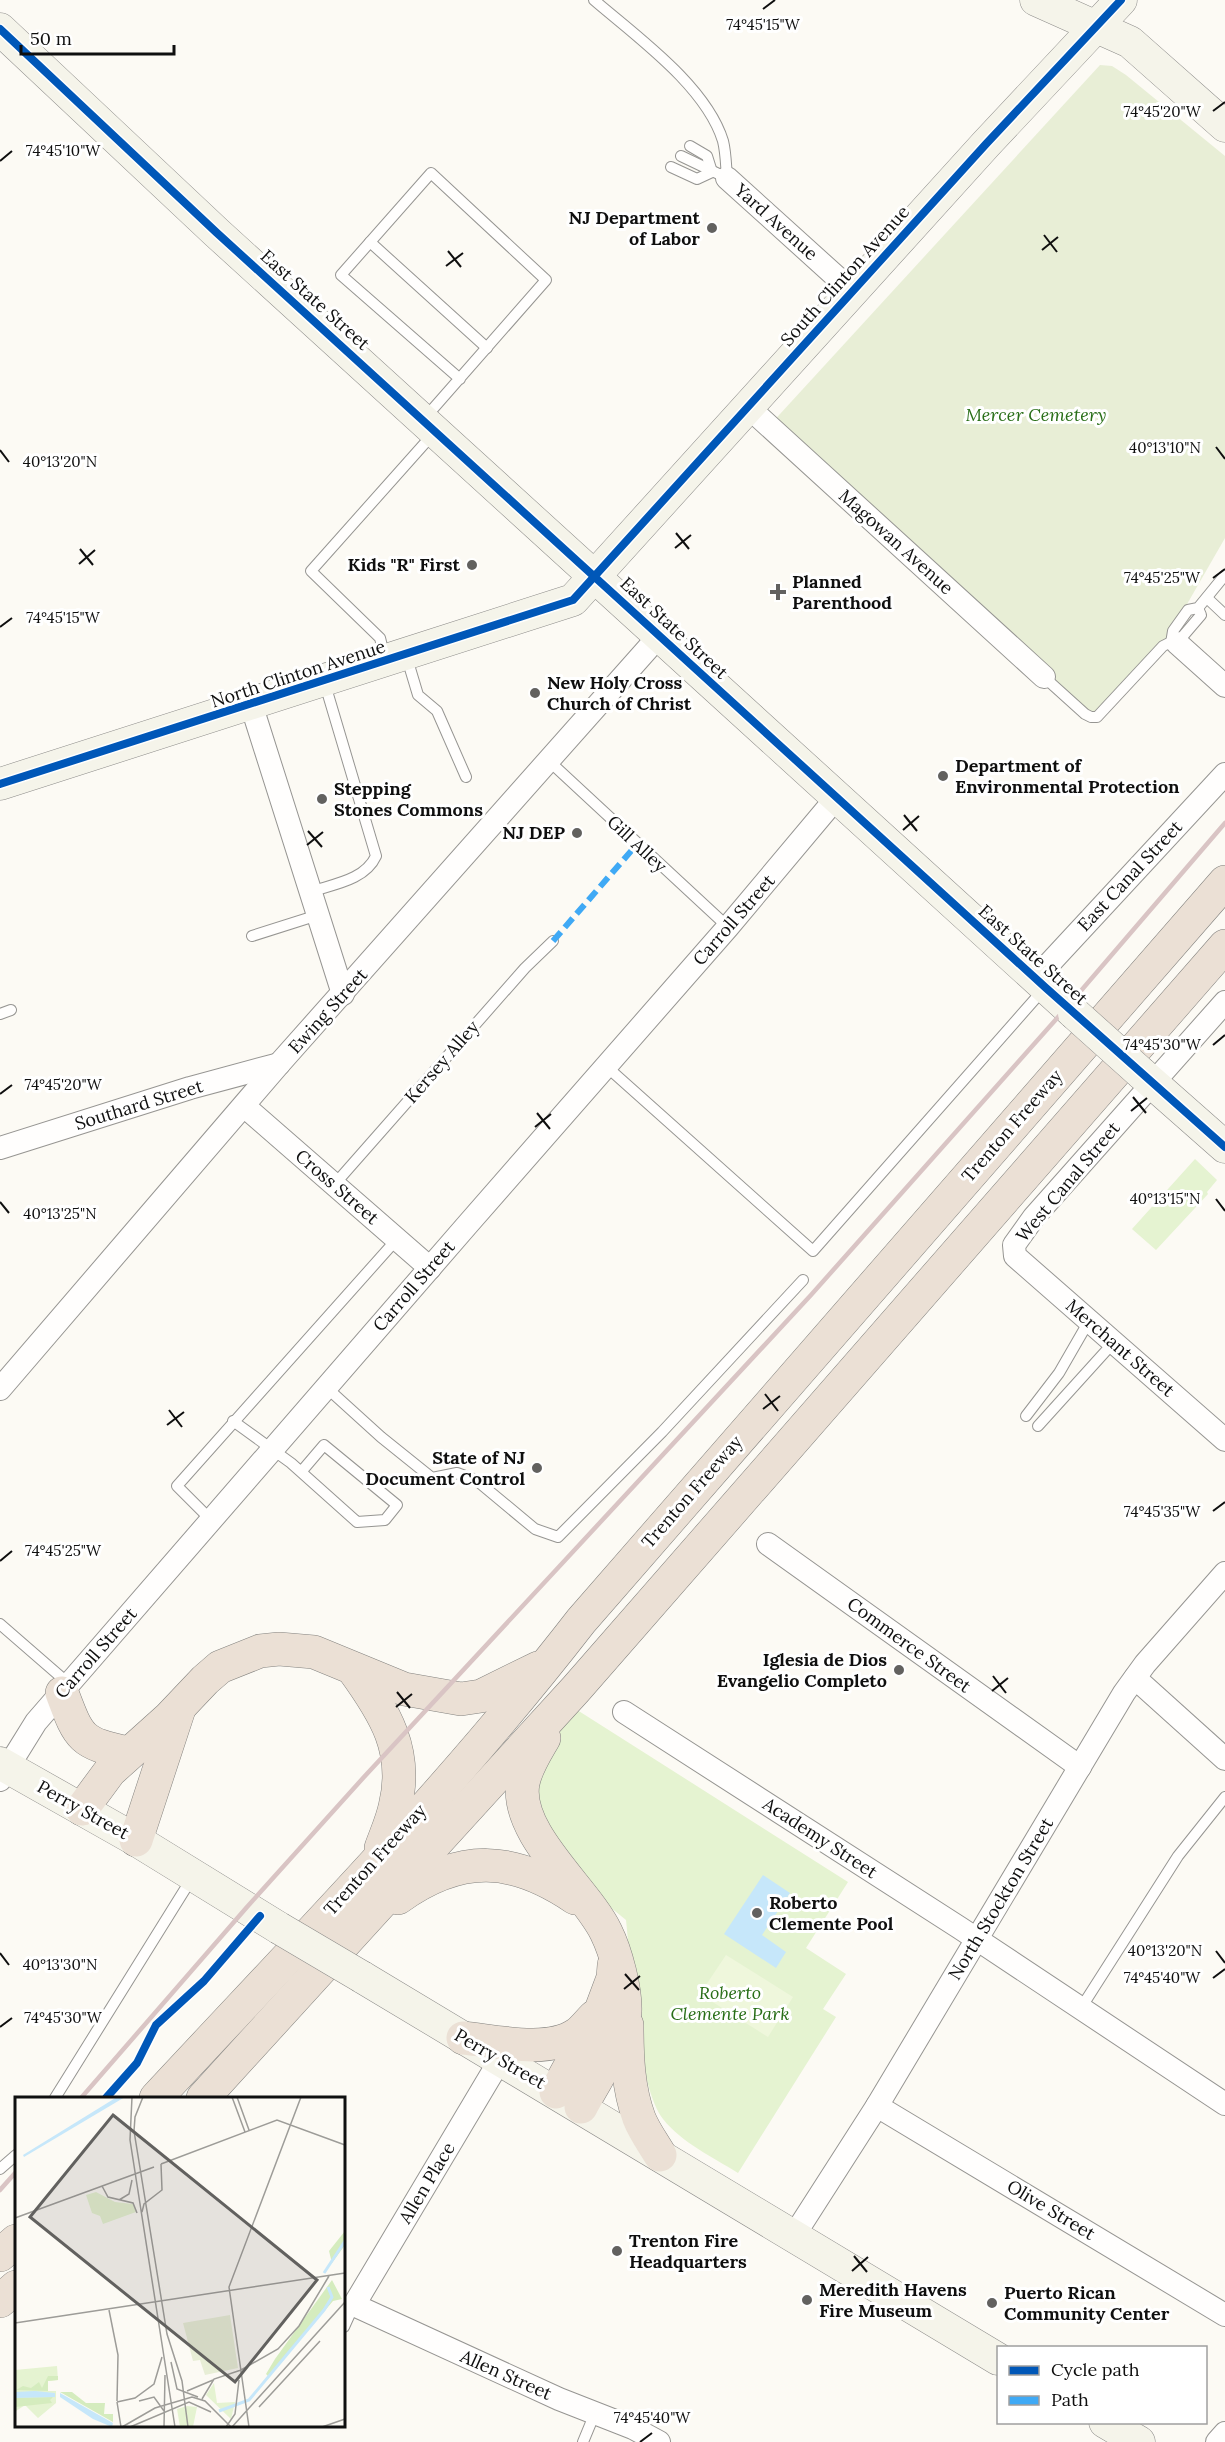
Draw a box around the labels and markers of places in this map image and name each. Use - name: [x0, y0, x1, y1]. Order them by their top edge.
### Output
- place label: NJ Department of Labor: [569, 206, 701, 250]
- marker: NJ Department of Labor: [705, 221, 719, 235]
- place label: Kids "R" First: [348, 553, 461, 576]
- marker: Kids "R" First: [465, 558, 479, 572]
- place label: Planned Parenthood: [792, 570, 892, 614]
- marker: Planned Parenthood: [769, 583, 787, 601]
- place label: New Holy Cross Church of Christ: [547, 671, 692, 715]
- marker: New Holy Cross Church of Christ: [528, 686, 542, 700]
- place label: Department of Environmental Protection: [955, 754, 1180, 798]
- marker: Department of Environmental Protection: [936, 769, 950, 783]
- place label: Stepping Stones Commons: [334, 777, 483, 821]
- marker: Stepping Stones Commons: [315, 792, 329, 806]
- place label: NJ DEP: [502, 821, 565, 844]
- marker: NJ DEP: [570, 826, 584, 840]
- place label: State of NJ Document Control: [365, 1446, 525, 1490]
- marker: State of NJ Document Control: [530, 1461, 544, 1475]
- place label: Iglesia de Dios Evangelio Completo: [717, 1648, 887, 1692]
- marker: Iglesia de Dios Evangelio Completo: [892, 1663, 906, 1677]
- place label: Roberto Clemente Pool: [769, 1891, 894, 1935]
- marker: Roberto Clemente Pool: [750, 1906, 764, 1920]
- place label: Trenton Fire Headquarters: [629, 2229, 747, 2273]
- marker: Trenton Fire Headquarters: [610, 2244, 624, 2258]
- place label: Meredith Havens Fire Museum: [819, 2278, 967, 2322]
- place label: Puerto Rican Community Center: [1004, 2281, 1170, 2325]
- marker: Meredith Havens Fire Museum: [800, 2293, 814, 2307]
- marker: Puerto Rican Community Center: [985, 2296, 999, 2310]

